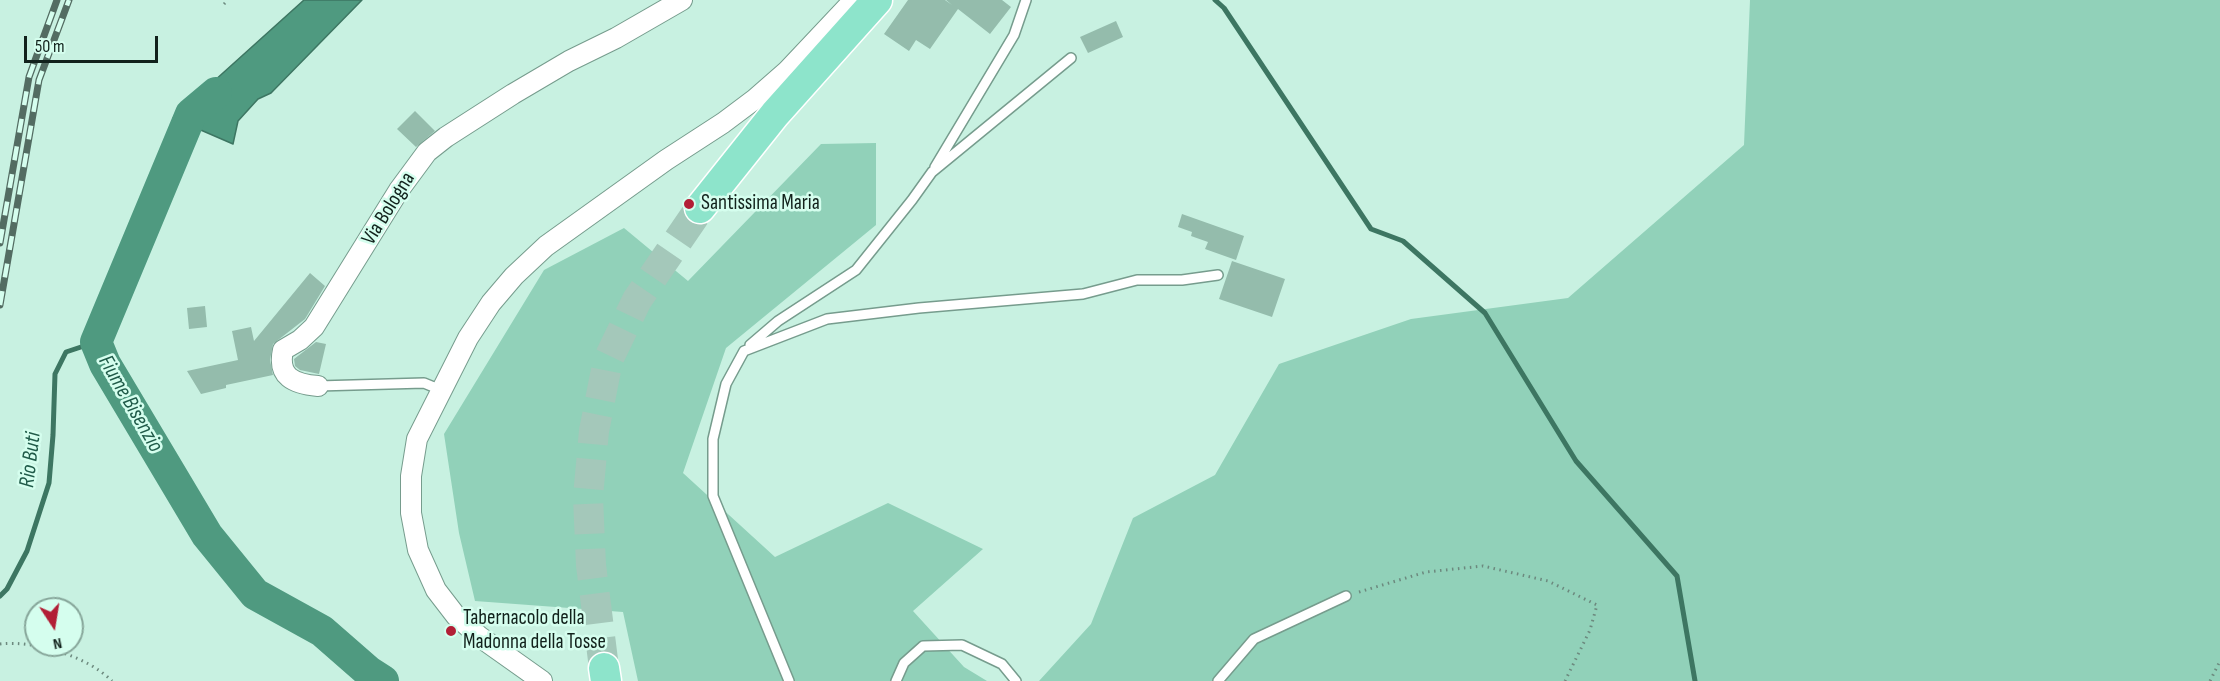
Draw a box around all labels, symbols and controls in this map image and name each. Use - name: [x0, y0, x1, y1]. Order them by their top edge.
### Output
- scale bar: [27, 24, 160, 62]
- text: 50 m: [35, 36, 65, 57]
- street label: Via Bologna: [357, 168, 421, 250]
- place label: Santissima Maria: [701, 191, 820, 217]
- marker: Santissima Maria: [682, 197, 696, 211]
- water label: Fiume Bisenzio: [92, 351, 168, 457]
- water label: Rio Buti: [15, 431, 47, 489]
- north arrow: [24, 597, 84, 657]
- place label: Tabernacolo della Madonna della Tosse: [463, 606, 606, 656]
- marker: Tabernacolo della Madonna della Tosse: [444, 624, 458, 638]
- text: N: [51, 633, 64, 653]

